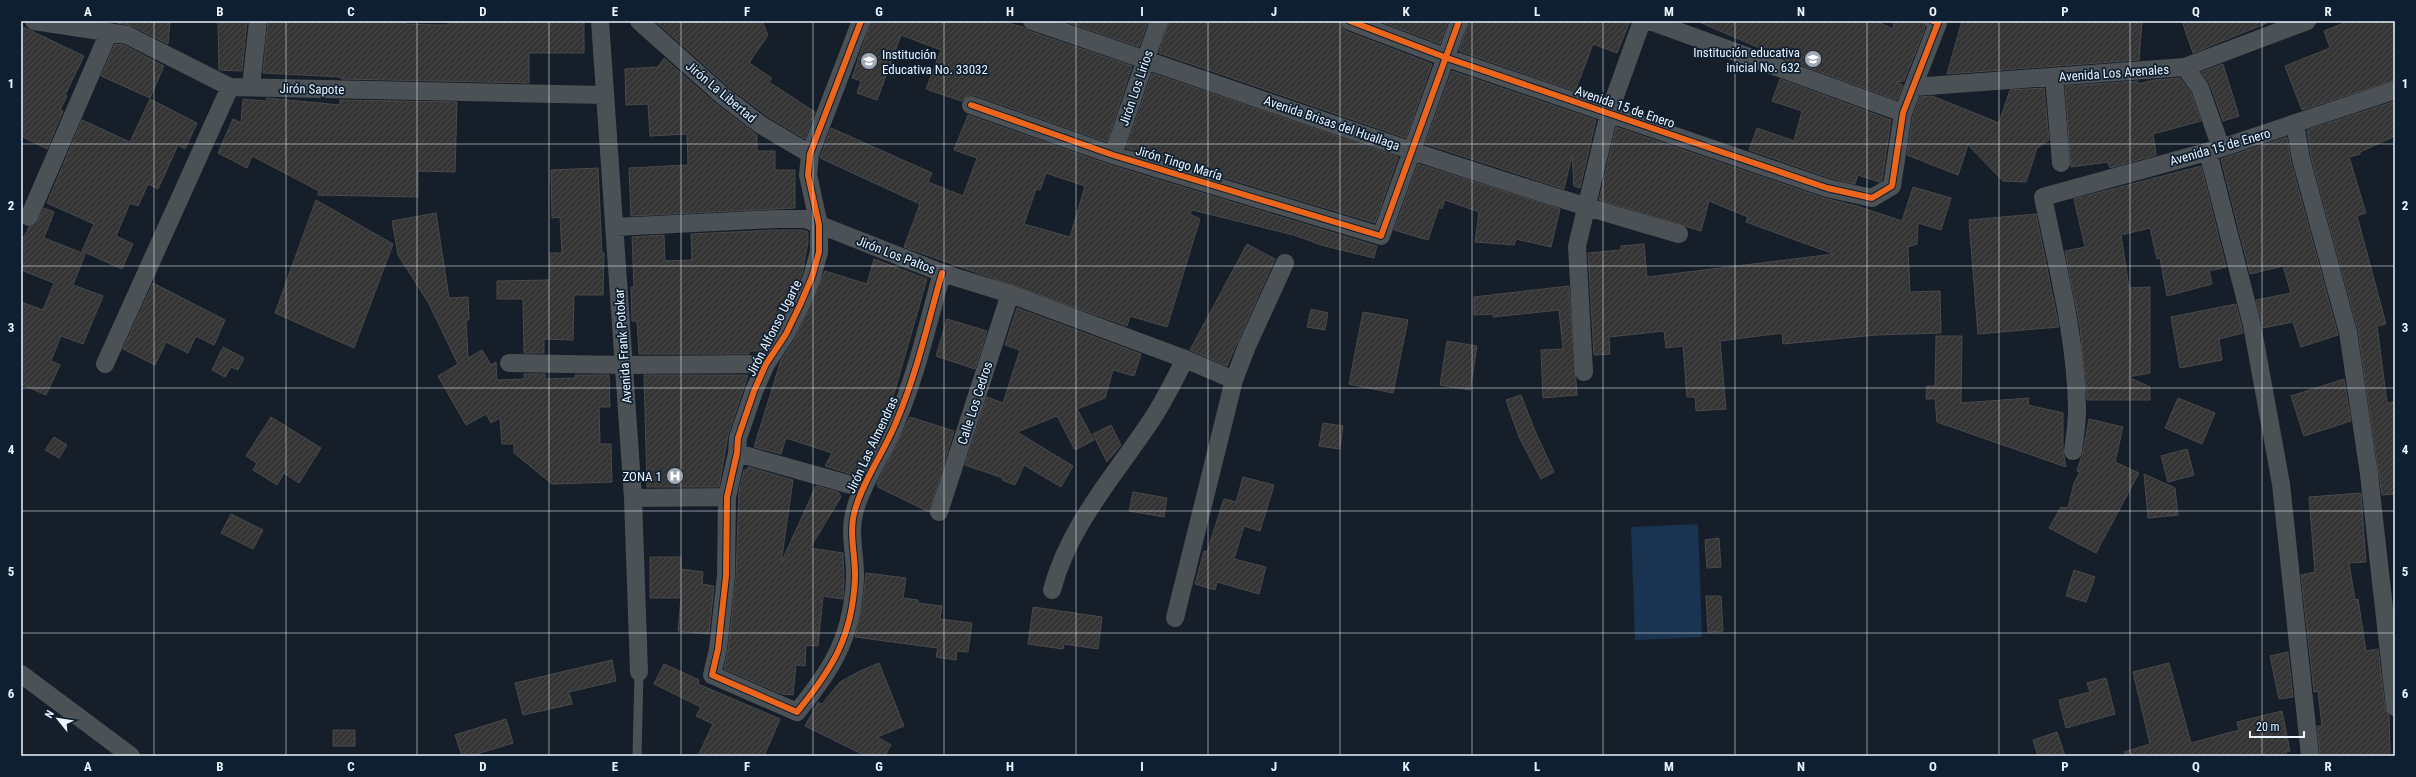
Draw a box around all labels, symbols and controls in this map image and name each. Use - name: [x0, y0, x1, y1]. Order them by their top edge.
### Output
- text: A: [84, 4, 92, 19]
- text: B: [216, 4, 224, 19]
- text: C: [347, 4, 355, 19]
- text: D: [479, 4, 487, 19]
- text: E: [612, 4, 619, 19]
- text: F: [744, 4, 750, 19]
- text: G: [875, 4, 883, 19]
- text: H: [1006, 4, 1014, 19]
- text: I: [1140, 4, 1144, 19]
- text: J: [1271, 4, 1277, 19]
- text: K: [1402, 4, 1410, 19]
- text: L: [1534, 4, 1540, 19]
- text: M: [1664, 4, 1674, 19]
- text: N: [1797, 4, 1805, 19]
- text: O: [1929, 4, 1937, 19]
- text: P: [2061, 4, 2069, 19]
- text: Q: [2192, 4, 2200, 19]
- text: R: [2324, 4, 2332, 19]
- place label: Institución educativa inicial No. 632: [1693, 45, 1800, 75]
- place label: Institución Educativa No. 33032: [882, 47, 988, 77]
- street label: Jirón Los Lirios: [1116, 48, 1156, 128]
- school or university icon: Institución educativa inicial No. 632: [1803, 49, 1823, 69]
- school or university icon: Institución Educativa No. 33032: [859, 51, 879, 71]
- street label: Jirón La Libertad: [683, 58, 759, 126]
- street label: Avenida Los Arenales: [2058, 62, 2170, 84]
- text: 1: [8, 76, 14, 91]
- text: 1: [2402, 76, 2408, 91]
- street label: Jirón Sapote: [279, 81, 345, 97]
- street label: Avenida 15 de Enero: [1573, 83, 1677, 131]
- street label: Avenida Brisas del Huallaga: [1262, 93, 1402, 153]
- street label: Avenida 15 de Enero: [2168, 125, 2272, 169]
- street label: Jirón Tingo María: [1134, 143, 1224, 183]
- text: 2: [8, 198, 15, 213]
- text: 2: [2402, 198, 2409, 213]
- street label: Jirón Los Paltos: [855, 233, 938, 277]
- street label: Jirón Alfonso Ugarte: [743, 277, 805, 379]
- street label: Avenida Frank Potokar: [612, 288, 634, 404]
- text: 3: [8, 320, 14, 335]
- text: 3: [2402, 320, 2408, 335]
- street label: Calle Los Cedros: [955, 360, 996, 446]
- street label: Jirón Las Almendras: [843, 394, 901, 496]
- text: 4: [8, 442, 15, 457]
- text: 4: [2402, 442, 2409, 457]
- hospital icon: ZONA 1: [665, 466, 685, 486]
- place label: ZONA 1: [622, 469, 662, 484]
- text: 5: [8, 564, 15, 579]
- text: 5: [2402, 564, 2409, 579]
- text: 6: [8, 686, 15, 701]
- text: 6: [2402, 686, 2409, 701]
- north arrow: [38, 699, 78, 739]
- text: N: [42, 708, 57, 720]
- scale bar: [2250, 713, 2304, 739]
- text: 20 m: [2256, 720, 2280, 734]
- text: A: [84, 759, 92, 774]
- text: B: [216, 759, 224, 774]
- text: C: [347, 759, 355, 774]
- text: D: [479, 759, 487, 774]
- text: E: [612, 759, 619, 774]
- text: F: [744, 759, 750, 774]
- text: G: [875, 759, 883, 774]
- text: H: [1006, 759, 1014, 774]
- text: I: [1140, 759, 1144, 774]
- text: J: [1271, 759, 1277, 774]
- text: K: [1402, 759, 1410, 774]
- text: L: [1534, 759, 1540, 774]
- text: M: [1664, 759, 1674, 774]
- text: N: [1797, 759, 1805, 774]
- text: O: [1929, 759, 1937, 774]
- text: P: [2061, 759, 2069, 774]
- text: Q: [2192, 759, 2200, 774]
- text: R: [2324, 759, 2332, 774]

